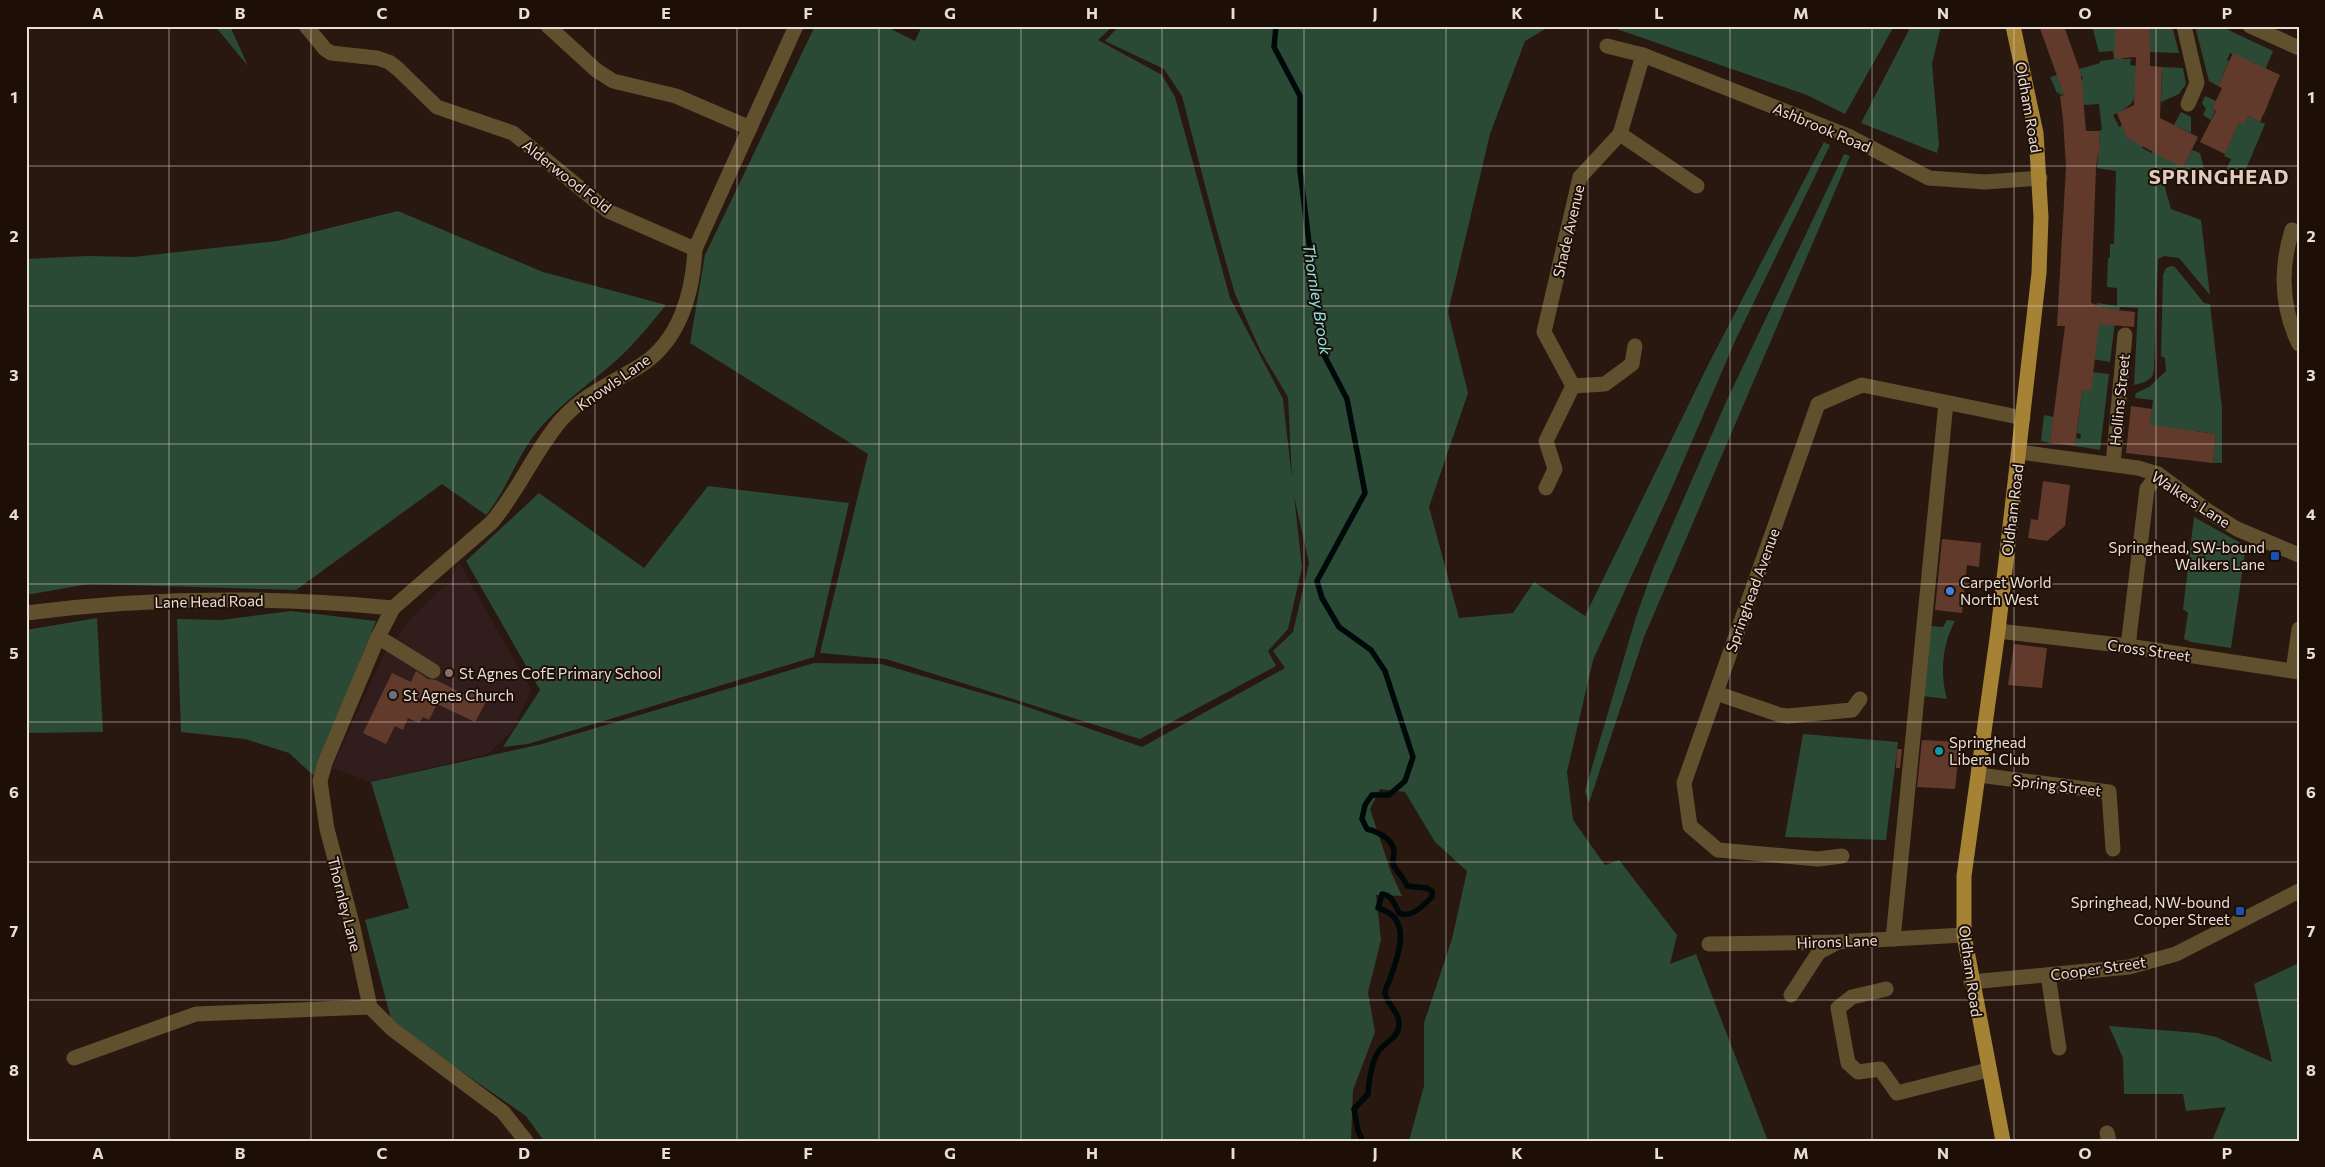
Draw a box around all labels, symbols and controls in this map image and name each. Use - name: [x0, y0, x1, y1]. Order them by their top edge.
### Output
- text: A: [92, 3, 104, 22]
- text: B: [235, 3, 246, 22]
- text: C: [377, 3, 388, 22]
- text: D: [518, 3, 530, 22]
- text: E: [661, 3, 671, 22]
- text: F: [803, 3, 813, 22]
- text: G: [944, 3, 956, 22]
- text: H: [1086, 3, 1098, 22]
- text: I: [1230, 3, 1236, 22]
- text: J: [1372, 3, 1378, 22]
- text: K: [1511, 3, 1523, 22]
- text: L: [1654, 3, 1664, 22]
- text: M: [1793, 3, 1809, 22]
- text: N: [1937, 3, 1949, 22]
- text: O: [2078, 3, 2092, 22]
- text: P: [2222, 3, 2232, 22]
- street label: Oldham Road: [2012, 60, 2046, 154]
- text: 1: [10, 87, 18, 106]
- text: 1: [2307, 87, 2315, 106]
- street label: Ashbrook Road: [1770, 98, 1874, 156]
- street label: Alderwood Fold: [519, 136, 615, 216]
- district label: SPRINGHEAD: [2149, 164, 2289, 188]
- street label: Shade Avenue: [1549, 183, 1587, 279]
- text: 2: [9, 226, 19, 245]
- text: 2: [2306, 226, 2316, 245]
- water label: Thornley Brook: [1300, 242, 1336, 356]
- street label: Knowls Lane: [573, 350, 653, 414]
- street label: Hollins Street: [2105, 353, 2133, 447]
- text: 3: [9, 365, 19, 384]
- text: 3: [2306, 365, 2316, 384]
- street label: Oldham Road: [1997, 463, 2027, 557]
- street label: Walkers Lane: [2148, 467, 2234, 531]
- text: 4: [9, 504, 19, 523]
- text: 4: [2306, 504, 2316, 523]
- street label: Springhead Avenue: [1721, 526, 1783, 654]
- place label: Springhead, SW-bound Walkers Lane: [2109, 538, 2265, 573]
- marker: Springhead, SW-bound Walkers Lane: [2269, 550, 2281, 562]
- place label: Carpet World North West: [1960, 573, 2052, 608]
- marker: Carpet World North West: [1944, 585, 1956, 597]
- street label: Lane Head Road: [154, 591, 264, 611]
- street label: Cross Street: [2106, 635, 2192, 665]
- text: 5: [9, 643, 19, 662]
- text: 5: [2306, 643, 2316, 662]
- place label: St Agnes CofE Primary School: [459, 664, 661, 682]
- marker: St Agnes CofE Primary School: [443, 667, 455, 679]
- place label: St Agnes Church: [403, 686, 514, 704]
- marker: St Agnes Church: [387, 689, 399, 701]
- place label: Springhead Liberal Club: [1949, 733, 2030, 768]
- marker: Springhead Liberal Club: [1933, 745, 1945, 757]
- street label: Spring Street: [2011, 771, 2103, 799]
- text: 6: [9, 782, 19, 801]
- text: 6: [2306, 782, 2316, 801]
- street label: Thornley Lane: [325, 855, 365, 953]
- place label: Springhead, NW-bound Cooper Street: [2071, 893, 2230, 928]
- marker: Springhead, NW-bound Cooper Street: [2234, 905, 2246, 917]
- text: 7: [10, 921, 19, 940]
- text: 7: [2307, 921, 2316, 940]
- street label: Oldham Road: [1956, 924, 1986, 1018]
- street label: Hirons Lane: [1796, 931, 1878, 951]
- street label: Cooper Street: [2049, 952, 2147, 984]
- text: 8: [9, 1060, 19, 1079]
- text: 8: [2306, 1060, 2316, 1079]
- text: A: [92, 1143, 104, 1162]
- text: B: [235, 1143, 246, 1162]
- text: C: [377, 1143, 388, 1162]
- text: D: [518, 1143, 530, 1162]
- text: E: [661, 1143, 671, 1162]
- text: F: [803, 1143, 813, 1162]
- text: G: [944, 1143, 956, 1162]
- text: H: [1086, 1143, 1098, 1162]
- text: I: [1230, 1143, 1236, 1162]
- text: J: [1372, 1143, 1378, 1162]
- text: K: [1511, 1143, 1523, 1162]
- text: L: [1654, 1143, 1664, 1162]
- text: M: [1793, 1143, 1809, 1162]
- text: N: [1937, 1143, 1949, 1162]
- text: O: [2078, 1143, 2092, 1162]
- text: P: [2222, 1143, 2232, 1162]

